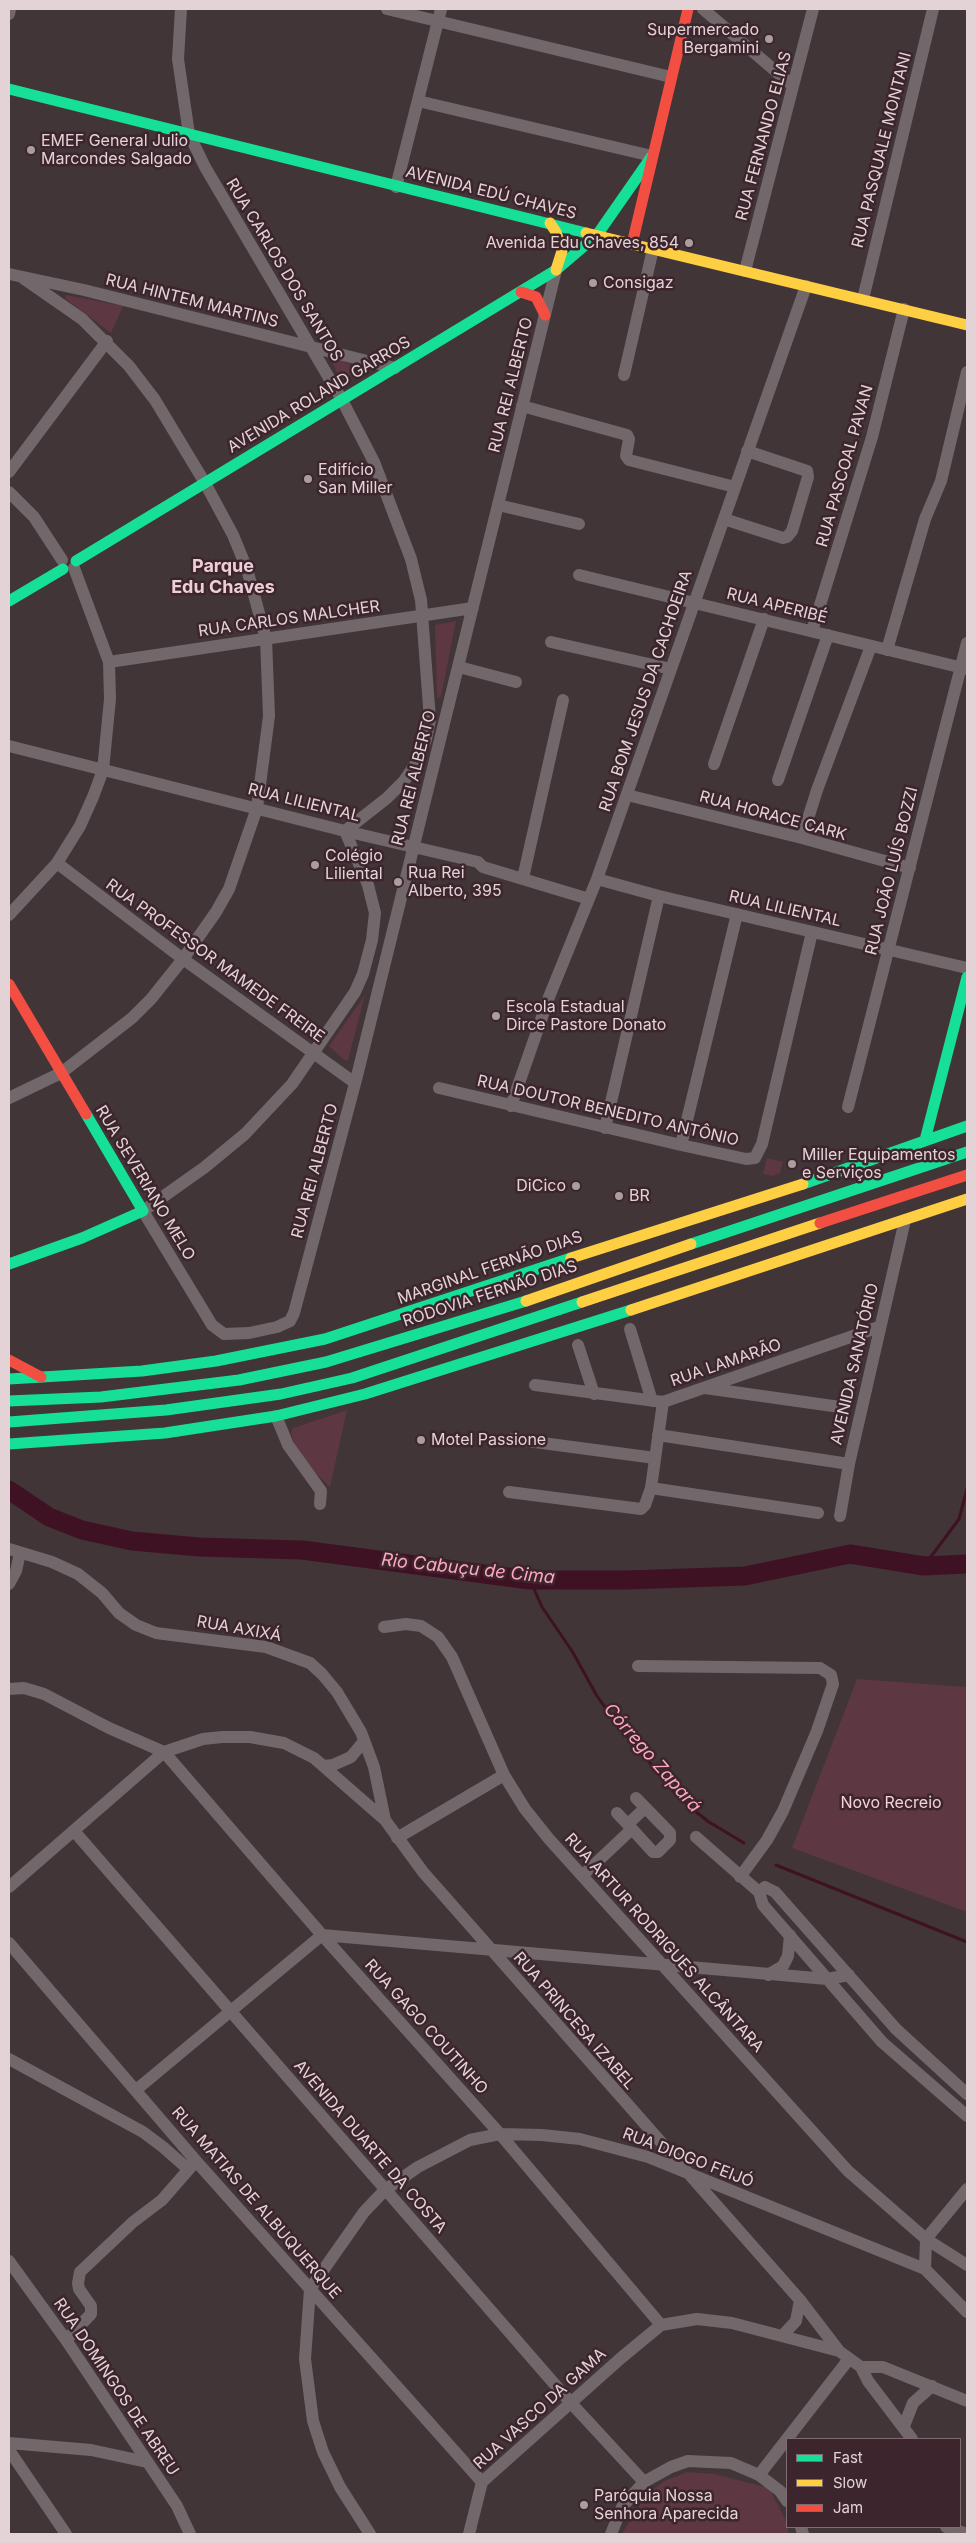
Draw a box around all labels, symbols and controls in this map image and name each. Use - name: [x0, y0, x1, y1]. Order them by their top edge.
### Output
- place label: Supermercado Bergamini: [647, 20, 759, 58]
- marker: Supermercado Bergamini: [763, 33, 775, 45]
- street label: RUA FERNANDO ELIAS: [732, 49, 796, 223]
- street label: RUA PASQUALE MONTANI: [848, 50, 916, 250]
- place label: EMEF General Julio Marcondes Salgado: [41, 131, 192, 169]
- marker: EMEF General Julio Marcondes Salgado: [25, 144, 37, 156]
- street label: AVENIDA EDÚ CHAVES: [404, 162, 578, 224]
- street label: RUA CARLOS DOS SANTOS: [222, 175, 346, 365]
- place label: Avenida Edu Chaves, 854: [486, 233, 679, 253]
- marker: Avenida Edu Chaves, 854: [683, 237, 695, 249]
- street label: RUA HINTEM MARTINS: [104, 270, 280, 332]
- place label: Consigaz: [603, 273, 674, 293]
- marker: Consigaz: [587, 277, 599, 289]
- street label: RUA REI ALBERTO: [485, 315, 537, 455]
- street label: AVENIDA ROLAND GARROS: [224, 333, 414, 457]
- street label: RUA PASCOAL PAVAN: [813, 383, 877, 549]
- place label: Edifício San Miller: [318, 460, 393, 498]
- marker: Edifício San Miller: [302, 473, 314, 485]
- district label: Parque Edu Chaves: [171, 556, 275, 598]
- street label: RUA BOM JESUS DA CACHOEIRA: [596, 568, 696, 814]
- street label: RUA APERIBÉ: [725, 584, 829, 628]
- street label: RUA CARLOS MALCHER: [197, 597, 381, 641]
- street label: RUA REI ALBERTO: [388, 708, 440, 848]
- street label: RUA LILIENTAL: [246, 780, 362, 826]
- street label: RUA JOÃO LUÍS BOZZI: [862, 785, 922, 957]
- street label: RUA HORACE CARK: [697, 787, 849, 845]
- place label: Colégio Liliental: [325, 846, 383, 884]
- marker: Colégio Liliental: [309, 859, 321, 871]
- place label: Rua Rei Alberto, 395: [408, 863, 502, 901]
- street label: RUA PROFESSOR MAMEDE FREIRE: [102, 875, 328, 1047]
- marker: Rua Rei Alberto, 395: [392, 876, 404, 888]
- street label: RUA LILIENTAL: [727, 887, 843, 931]
- place label: Escola Estadual Dirce Pastore Donato: [506, 997, 666, 1035]
- marker: Escola Estadual Dirce Pastore Donato: [490, 1010, 502, 1022]
- street label: RUA DOUTOR BENEDITO ANTÔNIO: [475, 1072, 741, 1150]
- street label: RUA SEVERIANO MELO: [91, 1102, 199, 1264]
- street label: RUA REI ALBERTO: [288, 1102, 342, 1240]
- place label: Miller Equipamentos e Serviços: [802, 1145, 956, 1183]
- marker: Miller Equipamentos e Serviços: [786, 1158, 798, 1170]
- place label: DiCico: [516, 1176, 566, 1196]
- marker: DiCico: [570, 1180, 582, 1192]
- place label: BR: [629, 1186, 650, 1206]
- marker: BR: [613, 1190, 625, 1202]
- street label: MARGINAL FERNÃO DIAS: [395, 1227, 585, 1309]
- street label: RODOVIA FERNÃO DIAS: [400, 1257, 580, 1331]
- street label: AVENIDA SANATÓRIO: [827, 1281, 883, 1447]
- street label: RUA LAMARÃO: [668, 1335, 784, 1391]
- place label: Motel Passione: [431, 1430, 546, 1450]
- marker: Motel Passione: [415, 1434, 427, 1446]
- water label: Rio Cabuçu de Cima: [380, 1549, 556, 1589]
- street label: RUA AXIXÁ: [195, 1612, 283, 1646]
- water label: Córrego Zapará: [599, 1699, 705, 1817]
- park label: Novo Recreio: [840, 1793, 942, 1813]
- street label: RUA ARTUR RODRIGUES ALCÂNTARA: [560, 1830, 768, 2056]
- street label: RUA PRINCESA IZABEL: [509, 1948, 639, 2094]
- street label: RUA GAGO COUTINHO: [360, 1956, 492, 2098]
- street label: AVENIDA DUARTE DA COSTA: [290, 2056, 450, 2238]
- street label: RUA MATIAS DE ALBUQUERQUE: [167, 2103, 345, 2303]
- street label: RUA DIOGO FEIJÓ: [620, 2124, 756, 2192]
- street label: RUA DOMINGOS DE ABREU: [49, 2295, 183, 2479]
- street label: RUA VASCO DA GAMA: [470, 2344, 610, 2474]
- legend: [786, 2438, 961, 2528]
- text: Fast: [833, 2448, 863, 2467]
- text: Slow: [833, 2473, 867, 2492]
- place label: Paróquia Nossa Senhora Aparecida: [594, 2486, 738, 2524]
- text: Jam: [833, 2498, 863, 2517]
- marker: Paróquia Nossa Senhora Aparecida: [578, 2499, 590, 2511]

